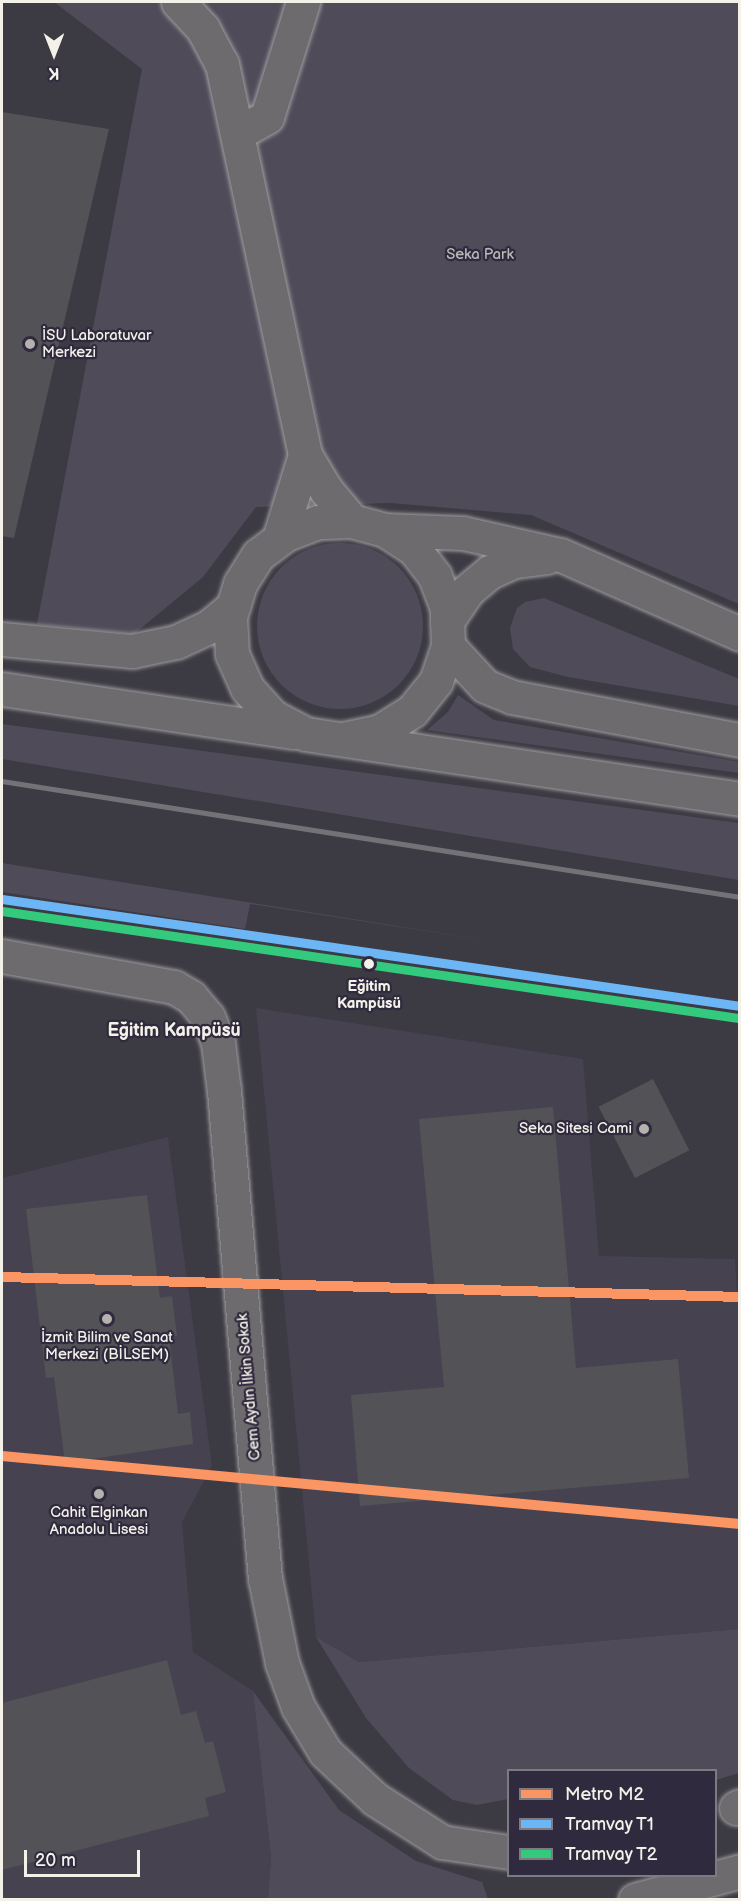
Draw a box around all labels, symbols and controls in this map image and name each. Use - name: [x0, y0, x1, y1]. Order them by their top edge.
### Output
- north arrow: [24, 24, 84, 84]
- text: K: [49, 63, 59, 82]
- park label: Seka Park: [446, 246, 514, 264]
- place label: İSU Laboratuvar Merkezi: [42, 326, 151, 361]
- marker: İSU Laboratuvar Merkezi: [23, 337, 37, 351]
- marker: Eğitim Kampüsü: [358, 953, 380, 975]
- place label: Eğitim Kampüsü: [337, 977, 401, 1012]
- district label: Eğitim Kampüsü: [107, 1020, 241, 1042]
- place label: Seka Sitesi Cami: [519, 1120, 632, 1138]
- marker: Seka Sitesi Cami: [637, 1122, 651, 1136]
- marker: İzmit Bilim ve Sanat Merkezi (BİLSEM): [100, 1312, 114, 1326]
- street label: Cem Aydın İlkin Sokak: [234, 1313, 264, 1461]
- place label: İzmit Bilim ve Sanat Merkezi (BİLSEM): [41, 1328, 173, 1363]
- marker: Cahit Elginkan Anadolu Lisesi: [92, 1487, 106, 1501]
- place label: Cahit Elginkan Anadolu Lisesi: [50, 1503, 148, 1538]
- legend: [507, 1769, 717, 1877]
- text: Metro M2: [565, 1784, 644, 1805]
- text: Tramvay T1: [565, 1814, 654, 1835]
- scale bar: [27, 1838, 142, 1876]
- text: Tramvay T2: [565, 1844, 657, 1865]
- text: 20 m: [35, 1850, 76, 1871]

